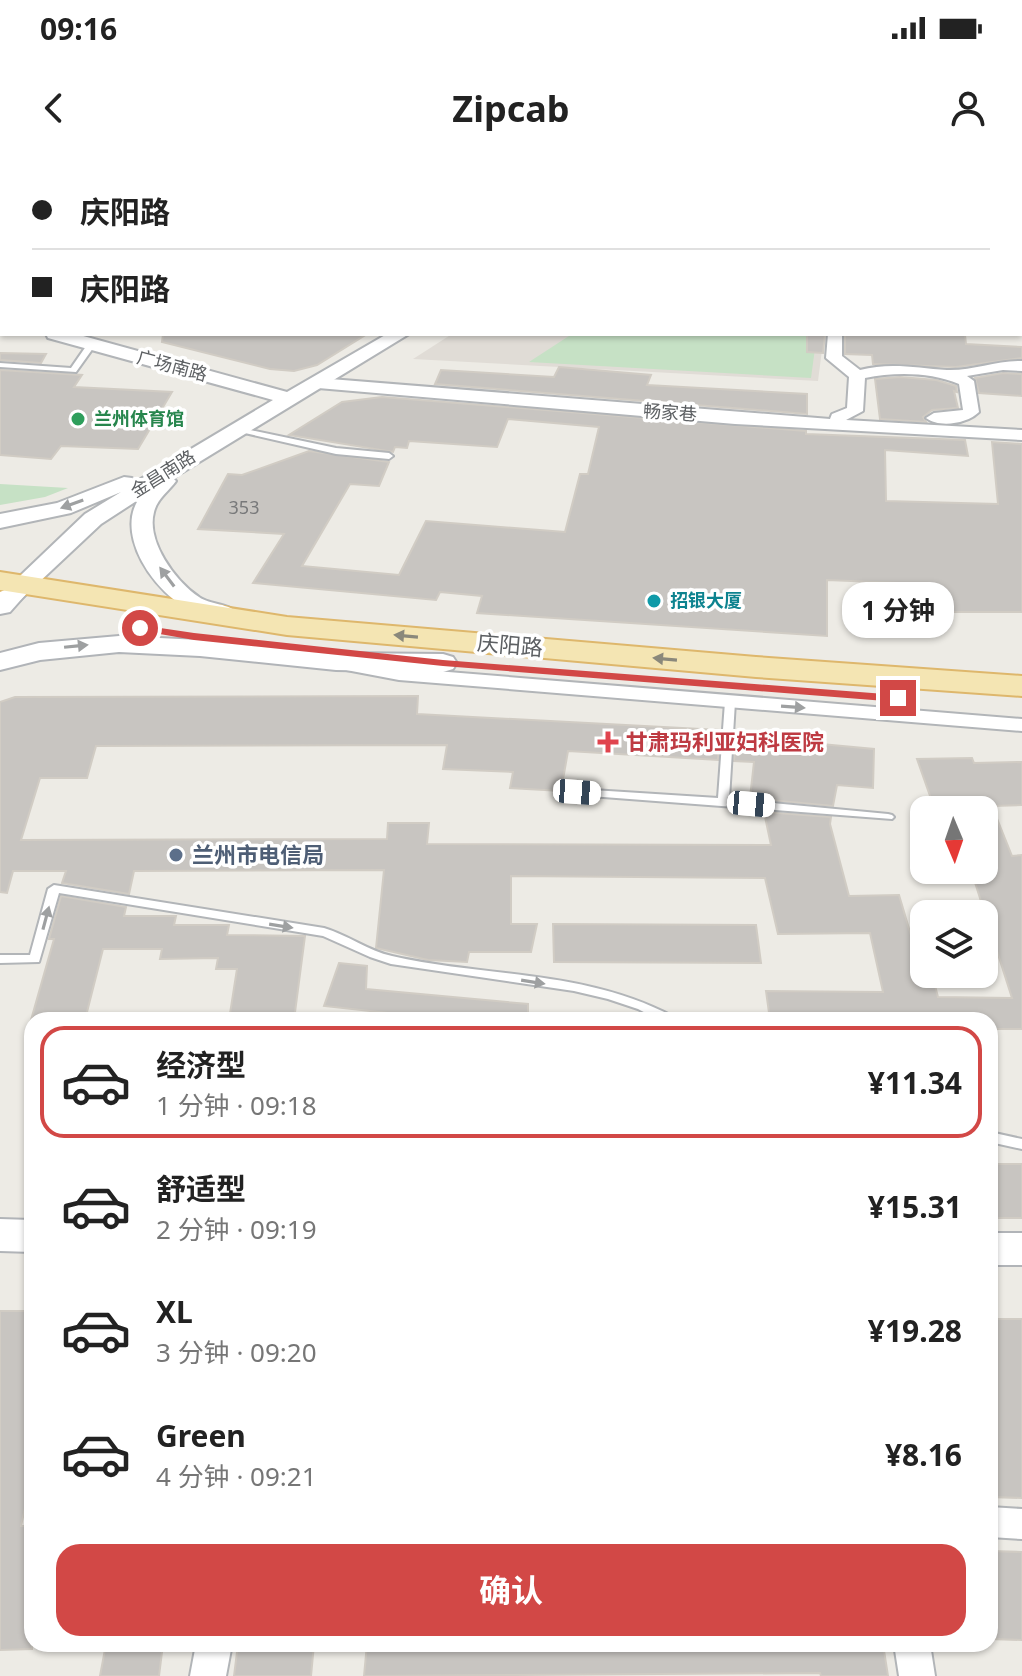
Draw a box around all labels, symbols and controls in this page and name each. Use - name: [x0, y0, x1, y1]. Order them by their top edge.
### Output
- text: 09:16: [40, 8, 117, 49]
- text: Zipcab: [452, 84, 570, 133]
- icon: back: [32, 86, 76, 130]
- icon: person: [946, 86, 990, 130]
- text: 庆阳路: [80, 191, 170, 232]
- text: 庆阳路: [80, 268, 170, 309]
- street label: 广场南路: [134, 344, 210, 386]
- street label: 畅家巷: [642, 398, 698, 426]
- place label: 兰州体育馆: [94, 406, 184, 430]
- marker: 兰州体育馆: [69, 410, 87, 428]
- street label: 金昌南路: [126, 444, 199, 502]
- house number: 353: [229, 495, 259, 519]
- one-way arrow: [60, 498, 84, 510]
- one-way arrow: [160, 567, 176, 587]
- callout: 1 分钟: [842, 582, 954, 638]
- place label: 招银大厦: [670, 588, 742, 612]
- marker: 招银大厦: [645, 592, 663, 610]
- text: 1 分钟: [861, 592, 935, 628]
- route start: [122, 610, 158, 646]
- street label: 庆阳路: [476, 626, 544, 662]
- one-way arrow: [393, 630, 418, 643]
- one-way arrow: [64, 640, 89, 653]
- one-way arrow: [652, 652, 677, 665]
- route end: [880, 680, 916, 716]
- one-way arrow: [781, 701, 806, 714]
- place label: 甘肃玛利亚妇科医院: [626, 726, 824, 756]
- marker: 甘肃玛利亚妇科医院: [597, 731, 619, 753]
- car: [552, 778, 602, 806]
- car: [726, 790, 776, 818]
- north arrow: [910, 796, 998, 884]
- map controls: [910, 796, 998, 988]
- place label: 兰州市电信局: [192, 839, 324, 869]
- marker: 兰州市电信局: [167, 846, 185, 864]
- button: layers: [910, 900, 998, 988]
- one-way arrow: [41, 905, 53, 930]
- one-way arrow: [269, 920, 294, 932]
- one-way arrow: [521, 976, 546, 989]
- text: 经济型: [156, 1044, 246, 1085]
- icon: car: [60, 1046, 132, 1118]
- text: ¥11.34: [868, 1062, 962, 1103]
- text: 1 分钟 · 09:18: [156, 1087, 317, 1123]
- text: 舒适型: [156, 1168, 246, 1209]
- icon: car: [60, 1170, 132, 1242]
- text: ¥15.31: [868, 1186, 962, 1227]
- text: 2 分钟 · 09:19: [156, 1211, 317, 1247]
- text: XL: [156, 1291, 193, 1332]
- icon: car: [60, 1294, 132, 1366]
- text: ¥19.28: [868, 1310, 962, 1351]
- text: 3 分钟 · 09:20: [156, 1334, 317, 1370]
- text: Green: [156, 1415, 246, 1456]
- icon: car: [60, 1418, 132, 1490]
- text: ¥8.16: [885, 1434, 962, 1475]
- text: 4 分钟 · 09:21: [156, 1458, 317, 1494]
- button: 确认: [56, 1544, 966, 1636]

